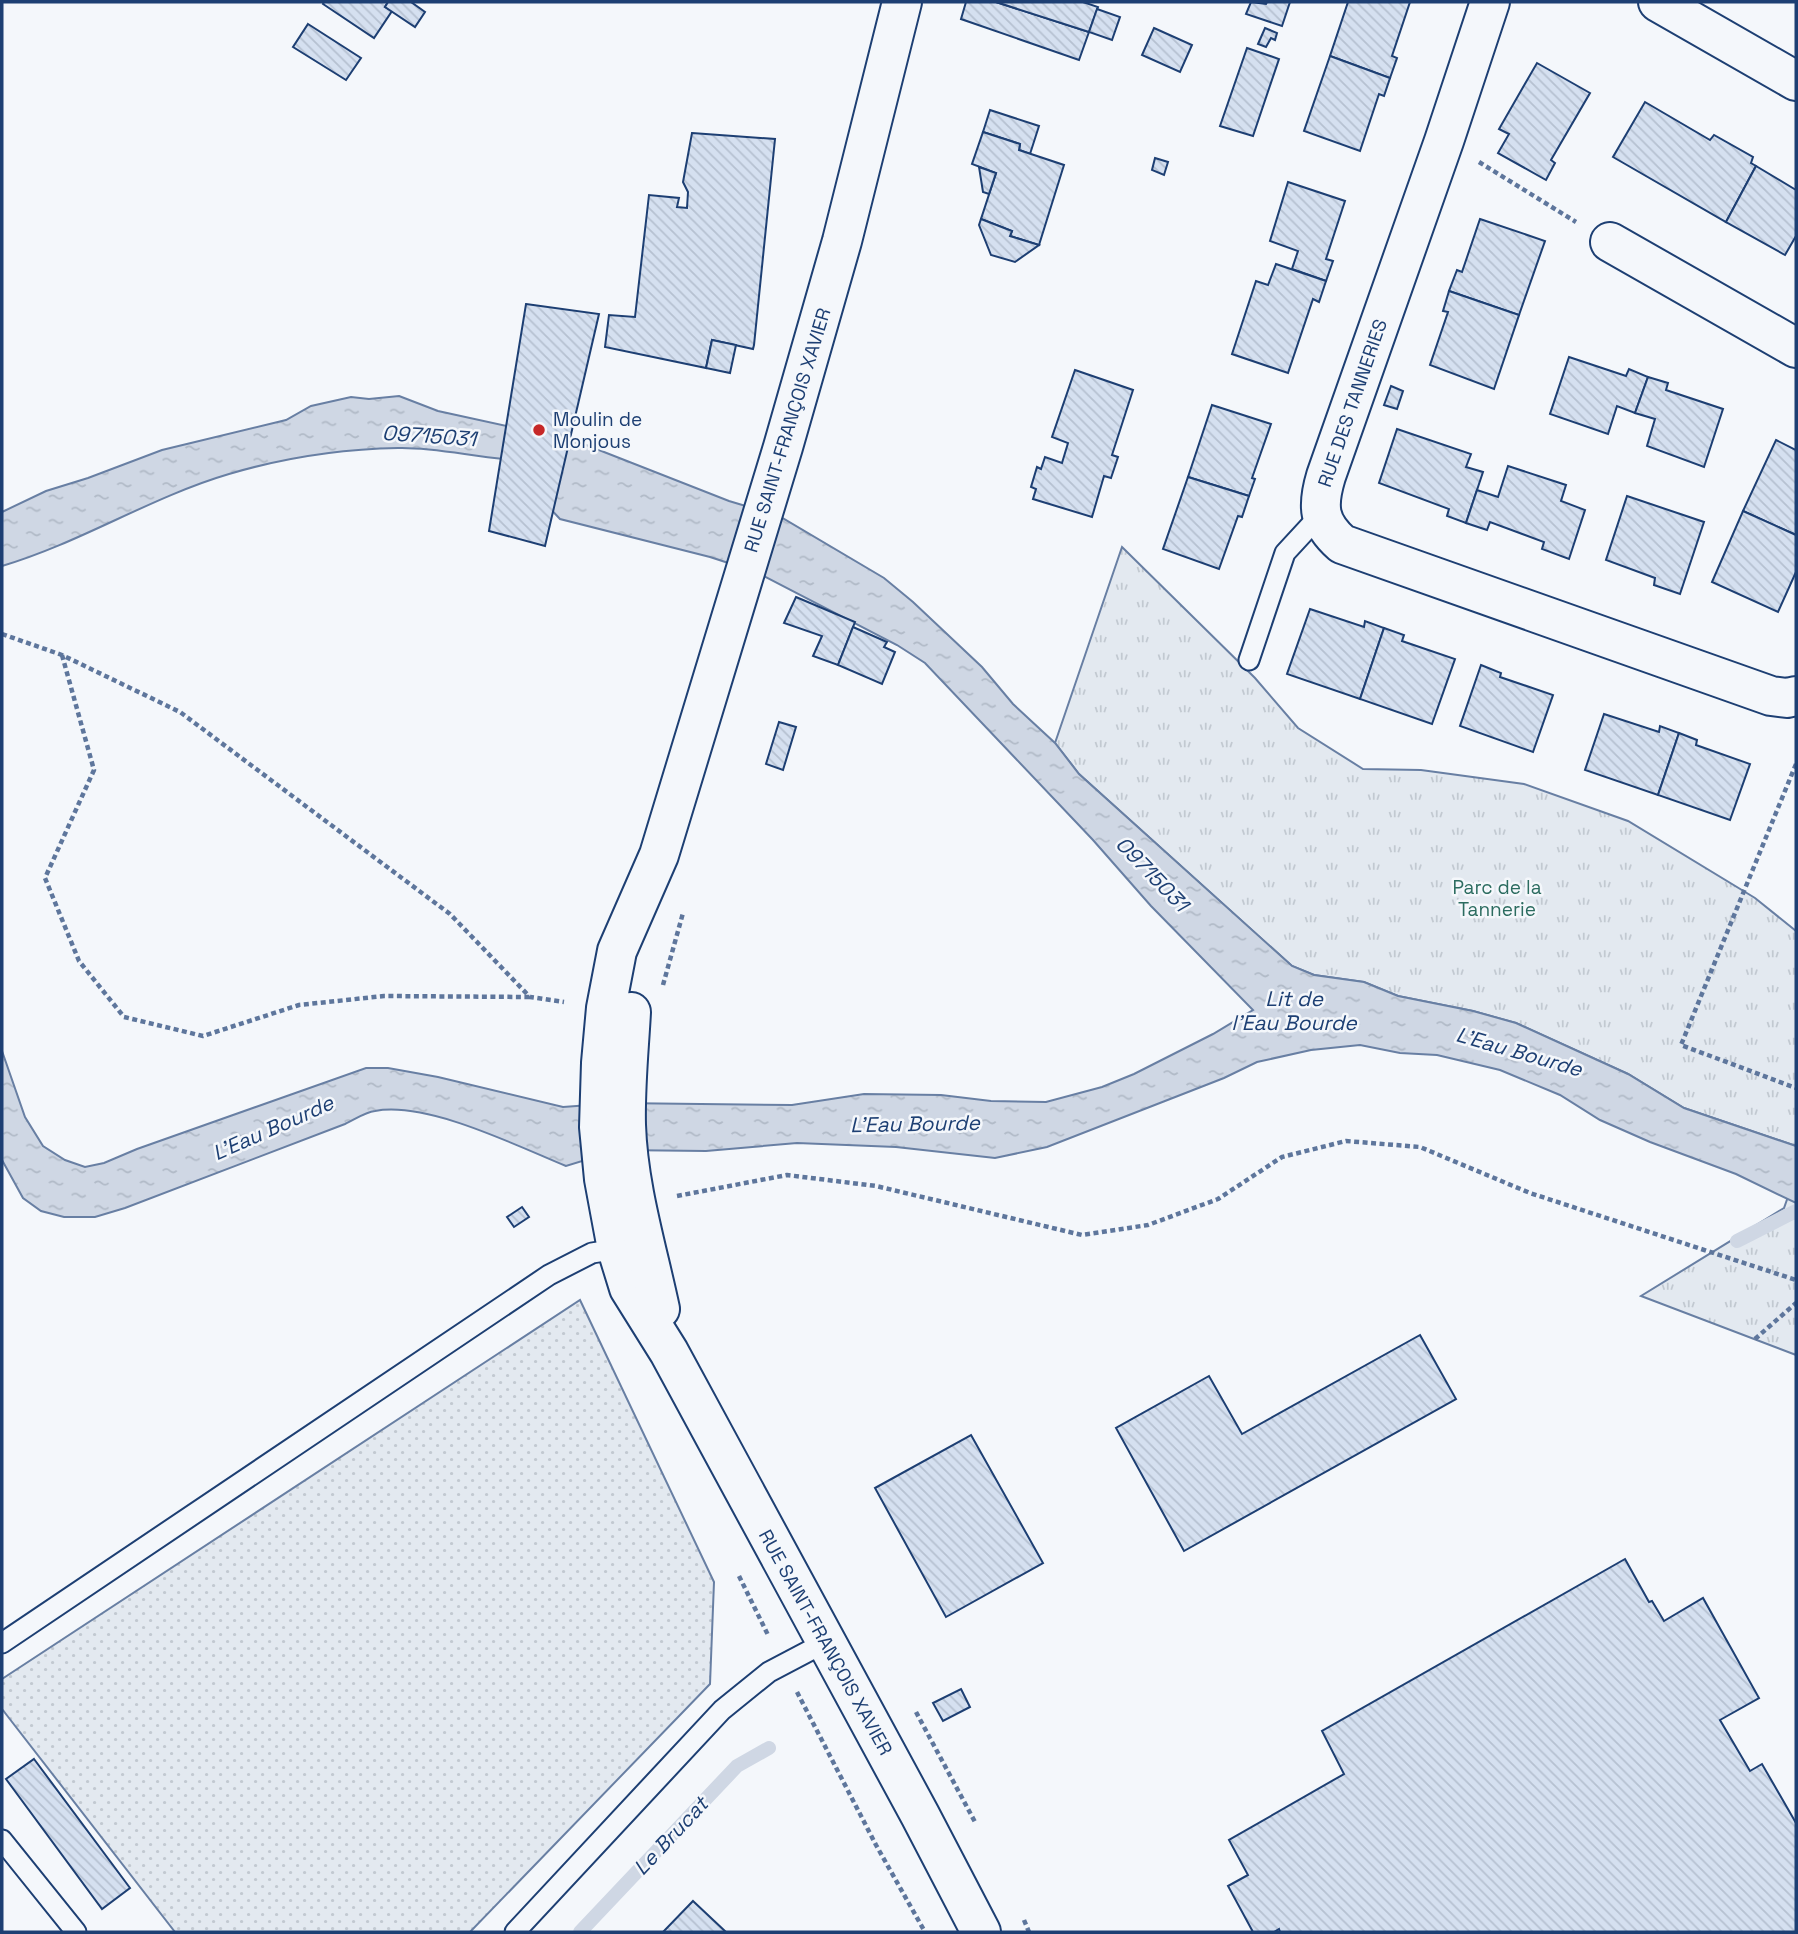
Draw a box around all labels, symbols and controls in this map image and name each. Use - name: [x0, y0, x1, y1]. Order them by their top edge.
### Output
- street label: RUE SAINT-FRANÇOIS XAVIER: [738, 305, 837, 555]
- street label: RUE DES TANNERIES: [1312, 316, 1393, 491]
- place label: Moulin de Monjous: [553, 407, 642, 454]
- water label: O9715031: [381, 419, 479, 452]
- marker: Moulin de Monjous: [531, 422, 547, 438]
- water label: O9715031: [1110, 830, 1196, 918]
- park label: Parc de la Tannerie: [1452, 875, 1542, 922]
- water label: Lit de l'Eau Bourde: [1231, 985, 1358, 1036]
- water label: L'Eau Bourde: [1453, 1021, 1587, 1083]
- water label: L'Eau Bourde: [208, 1088, 339, 1166]
- water label: L'Eau Bourde: [850, 1109, 982, 1138]
- street label: RUE SAINT-FRANÇOIS XAVIER: [753, 1525, 898, 1760]
- water label: Le Brucat: [628, 1789, 715, 1881]

